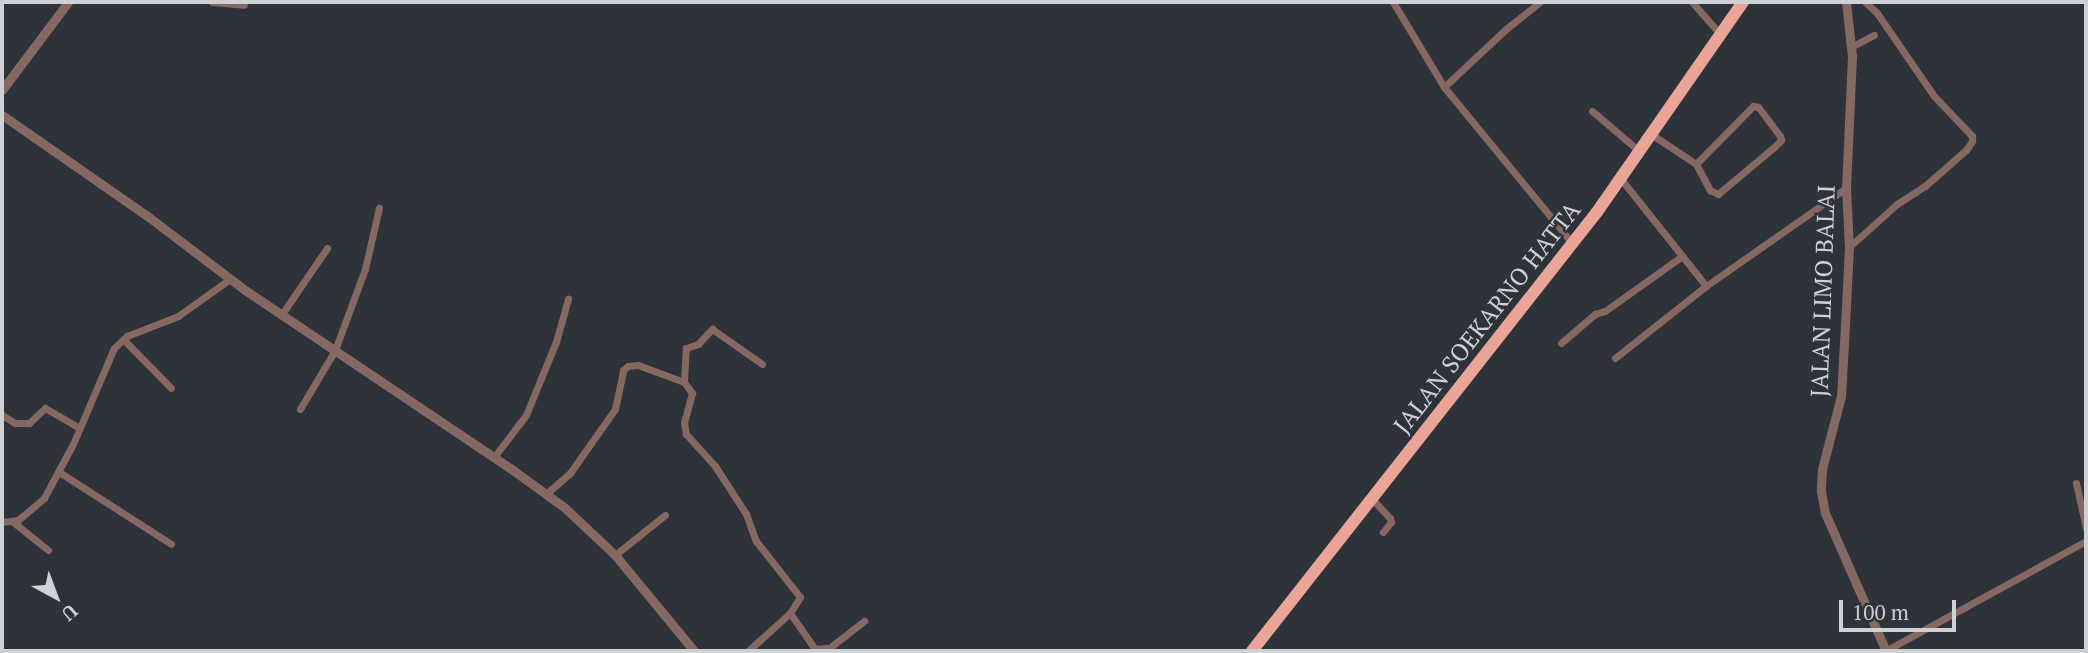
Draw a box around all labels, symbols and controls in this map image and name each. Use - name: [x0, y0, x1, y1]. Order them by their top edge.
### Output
- street label: JALAN LIMO BALAI: [1805, 184, 1841, 398]
- street label: JALAN SOEKARNO HATTA: [1388, 196, 1586, 440]
- north arrow: [21, 562, 91, 632]
- scale bar: [1843, 586, 1960, 630]
- text: 100 m: [1852, 598, 1909, 626]
- text: U: [57, 599, 83, 627]

